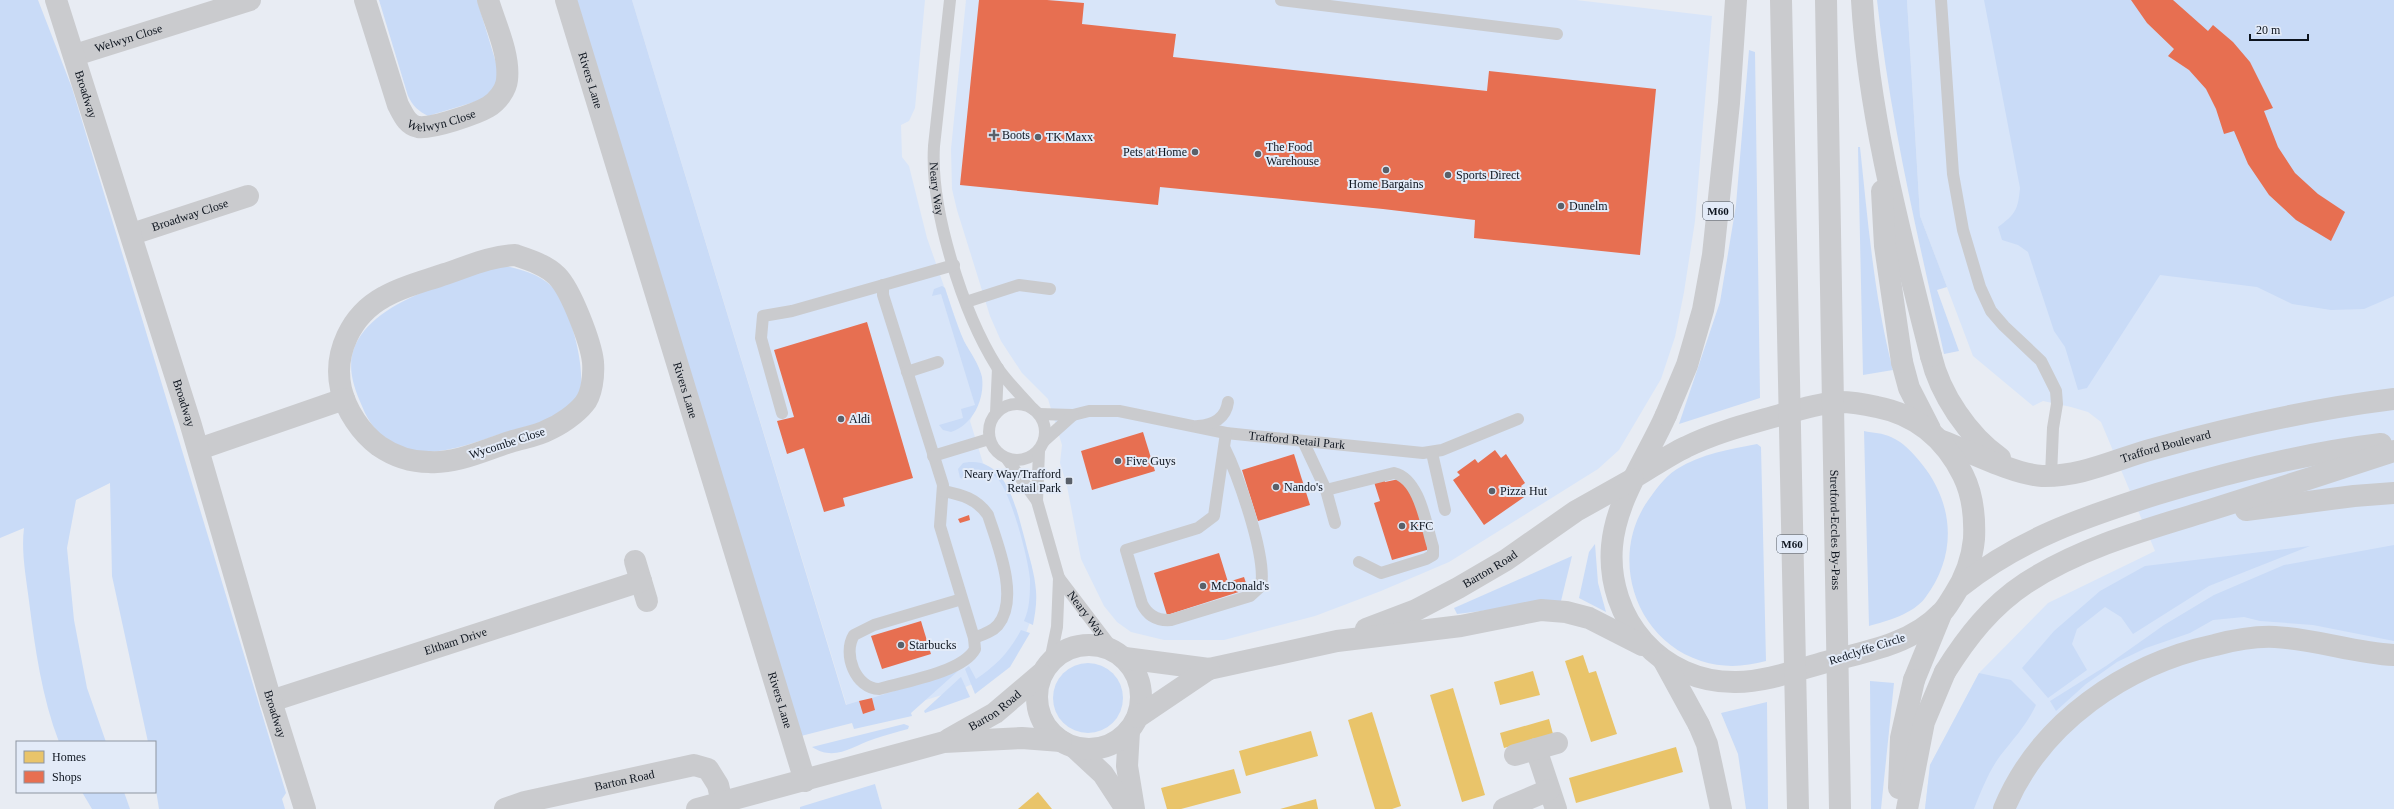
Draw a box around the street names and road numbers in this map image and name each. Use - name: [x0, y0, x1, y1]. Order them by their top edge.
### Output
- street label: Welwyn Close: [93, 21, 164, 55]
- street label: Rivers Lane: [575, 50, 606, 110]
- street label: Broadway: [72, 69, 100, 120]
- street label: Welwyn Close: [405, 106, 478, 134]
- street label: Neary Way: [927, 162, 947, 217]
- street label: Broadway Close: [150, 196, 230, 234]
- road number: M60: [1703, 202, 1733, 220]
- street label: Rivers Lane: [670, 360, 701, 420]
- street label: Broadway: [170, 378, 198, 429]
- street label: Wycombe Close: [467, 424, 547, 462]
- street label: Trafford Boulevard: [2119, 427, 2212, 466]
- street label: Trafford Retail Park: [1248, 428, 1346, 452]
- street label: Stretford-Eccles By-Pass: [1827, 470, 1843, 591]
- road number: M60: [1777, 535, 1807, 553]
- street label: Barton Road: [1460, 547, 1520, 591]
- street label: Neary Way: [1064, 588, 1108, 639]
- street label: Eltham Drive: [422, 624, 489, 658]
- street label: Redclyffe Circle: [1827, 630, 1907, 668]
- street label: Rivers Lane: [765, 670, 795, 730]
- street label: Barton Road: [966, 687, 1024, 734]
- street label: Broadway: [261, 689, 289, 740]
- street label: Barton Road: [593, 767, 656, 794]

